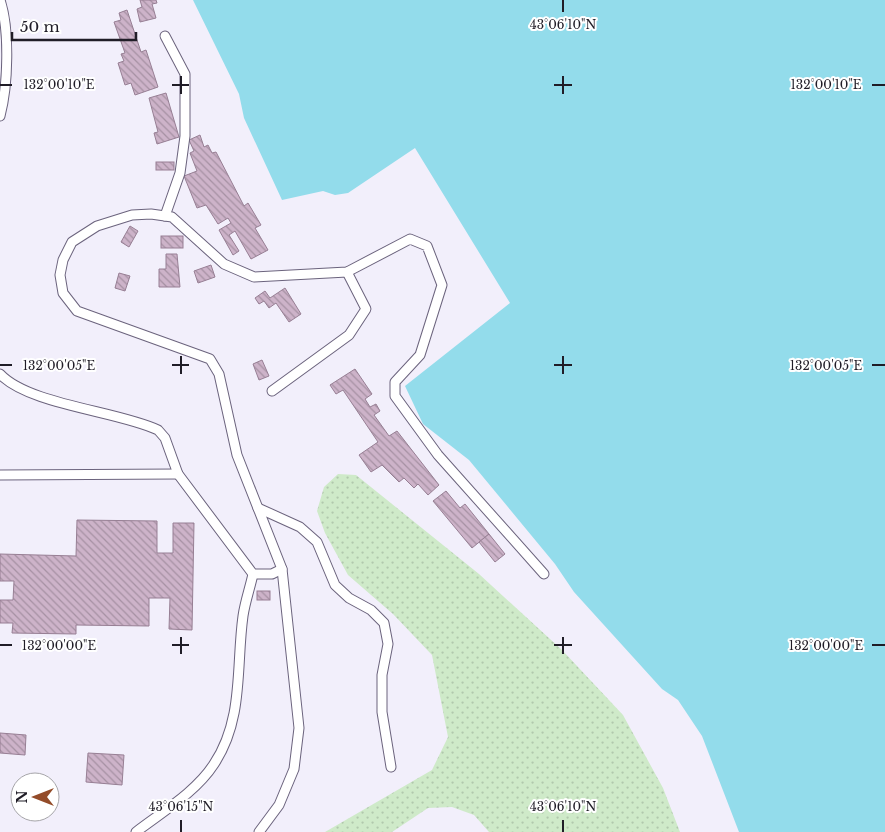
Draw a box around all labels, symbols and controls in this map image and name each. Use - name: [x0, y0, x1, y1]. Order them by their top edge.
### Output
- scale bar: [12, 10, 136, 42]
- text: 50 m: [20, 17, 60, 36]
- text: 43°06'10"N: [530, 17, 596, 32]
- text: 132°00'10"E: [23, 77, 95, 92]
- text: 132°00'10"E: [790, 77, 862, 92]
- text: 132°00'05"E: [23, 358, 96, 373]
- text: 132°00'05"E: [790, 358, 863, 373]
- text: 132°00'00"E: [22, 638, 96, 653]
- text: 132°00'00"E: [789, 638, 863, 653]
- north arrow: [10, 772, 60, 822]
- text: N: [13, 790, 31, 804]
- text: 43°06'15"N: [149, 799, 214, 814]
- text: 43°06'10"N: [530, 799, 596, 814]

